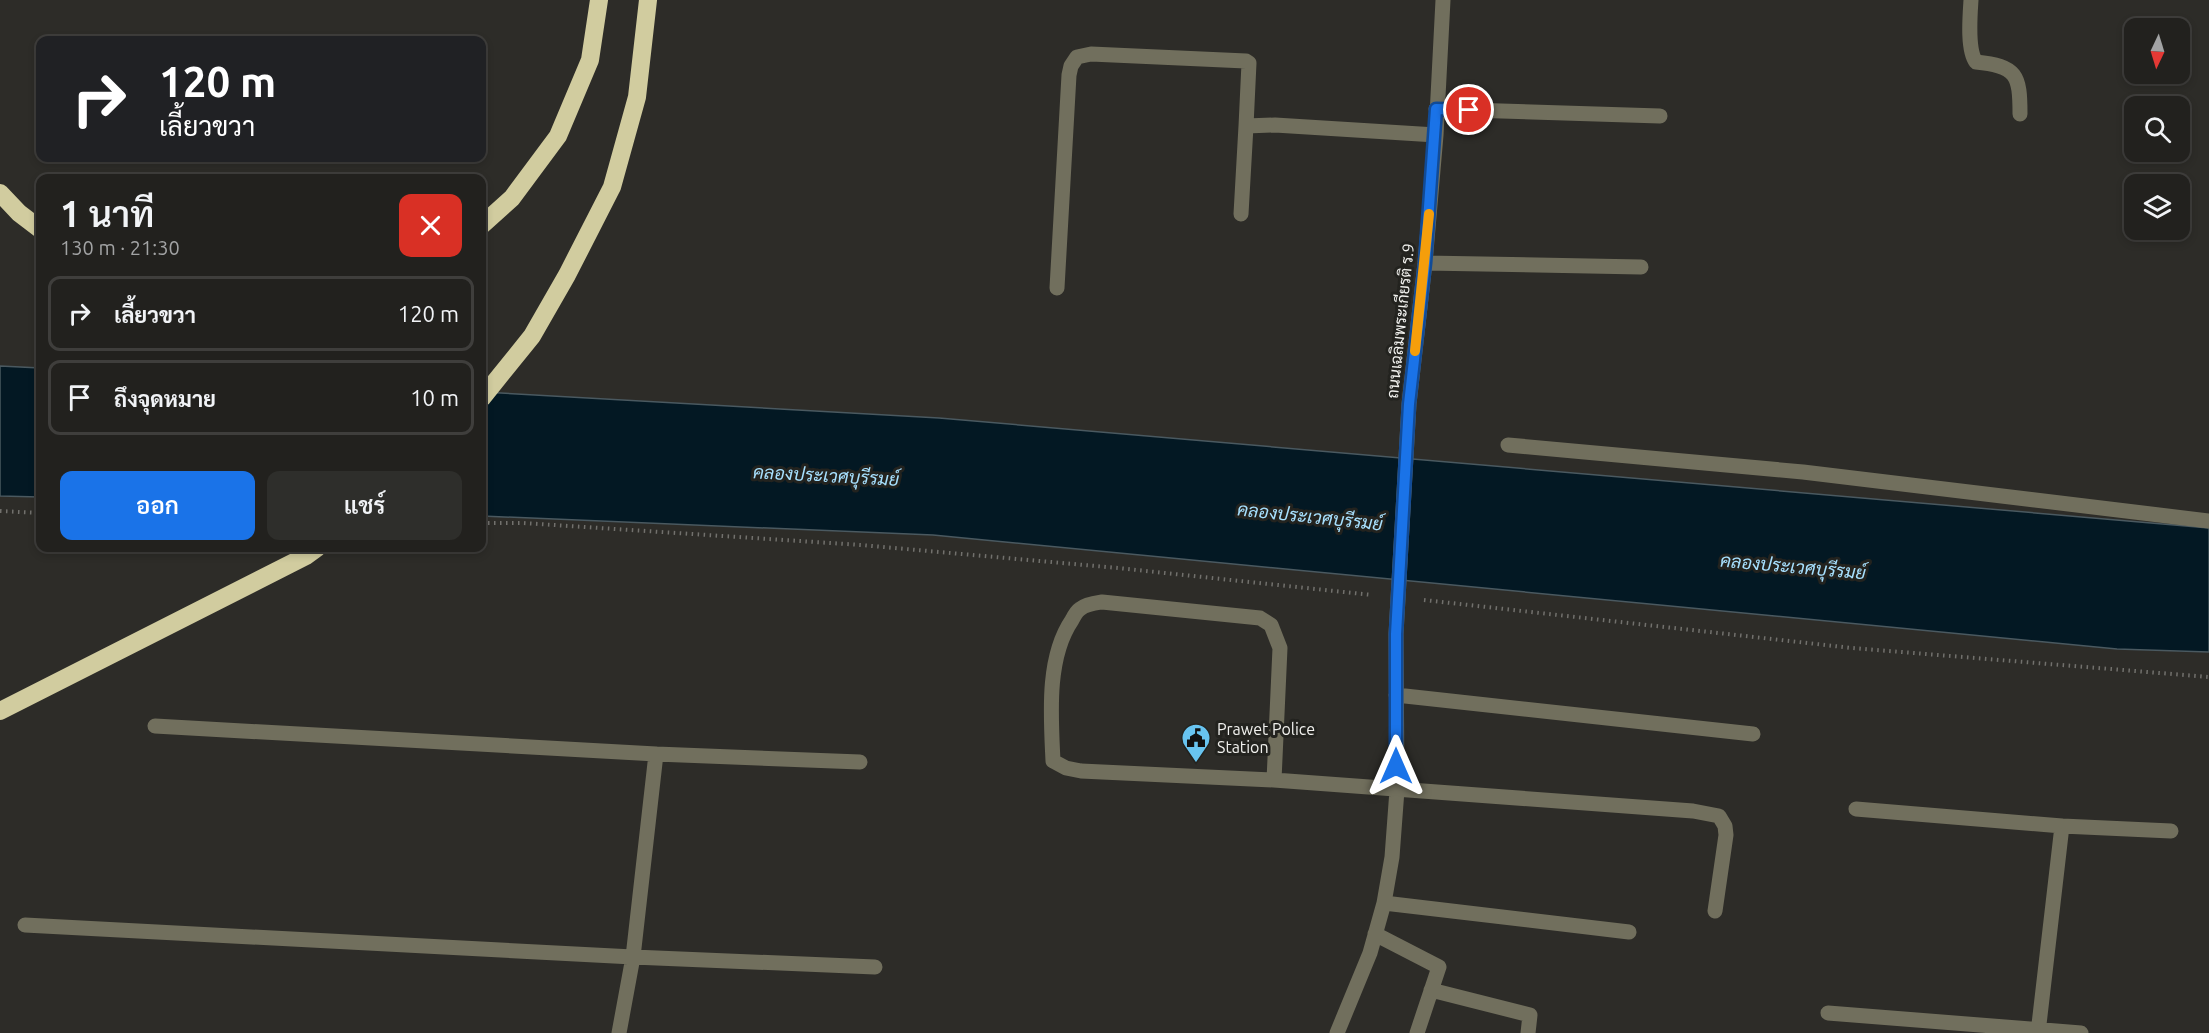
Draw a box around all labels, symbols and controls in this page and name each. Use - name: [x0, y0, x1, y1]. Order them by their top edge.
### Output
- north arrow: [2124, 18, 2190, 84]
- map controls: [2124, 18, 2190, 240]
- text: 120 m: [159, 58, 276, 105]
- icon: right: [60, 60, 138, 138]
- pin: [1443, 84, 1494, 135]
- icon: arrive: [1452, 93, 1485, 126]
- button: search: [2124, 96, 2190, 162]
- text: เลี้ยวขวา: [159, 111, 255, 141]
- button: layers: [2124, 174, 2190, 240]
- text: 1 นาที: [60, 193, 154, 234]
- button: close: [399, 194, 462, 257]
- text: 130 m · 21:30: [60, 236, 180, 259]
- street label: ถนนเฉลิมพระเกียรติ ร.9: [1381, 242, 1417, 399]
- icon: right: [63, 297, 96, 330]
- text: 120 m: [398, 301, 459, 326]
- text: เลี้ยวขวา: [114, 302, 196, 327]
- icon: arrive: [63, 381, 96, 414]
- text: 10 m: [410, 385, 459, 410]
- text: ถึงจุดหมาย: [114, 386, 216, 411]
- water label: คลองประเวศบุรีรมย์: [752, 459, 903, 492]
- button: ออก: [60, 471, 255, 540]
- button: แชร์: [267, 471, 462, 540]
- water label: คลองประเวศบุรีรมย์: [1236, 496, 1387, 537]
- water label: คลองประเวศบุรีรมย์: [1719, 548, 1870, 586]
- place label: Prawet Police Station: [1217, 720, 1315, 756]
- public building icon: Prawet Police Station: [1180, 722, 1212, 764]
- position arrow: [1364, 734, 1428, 798]

